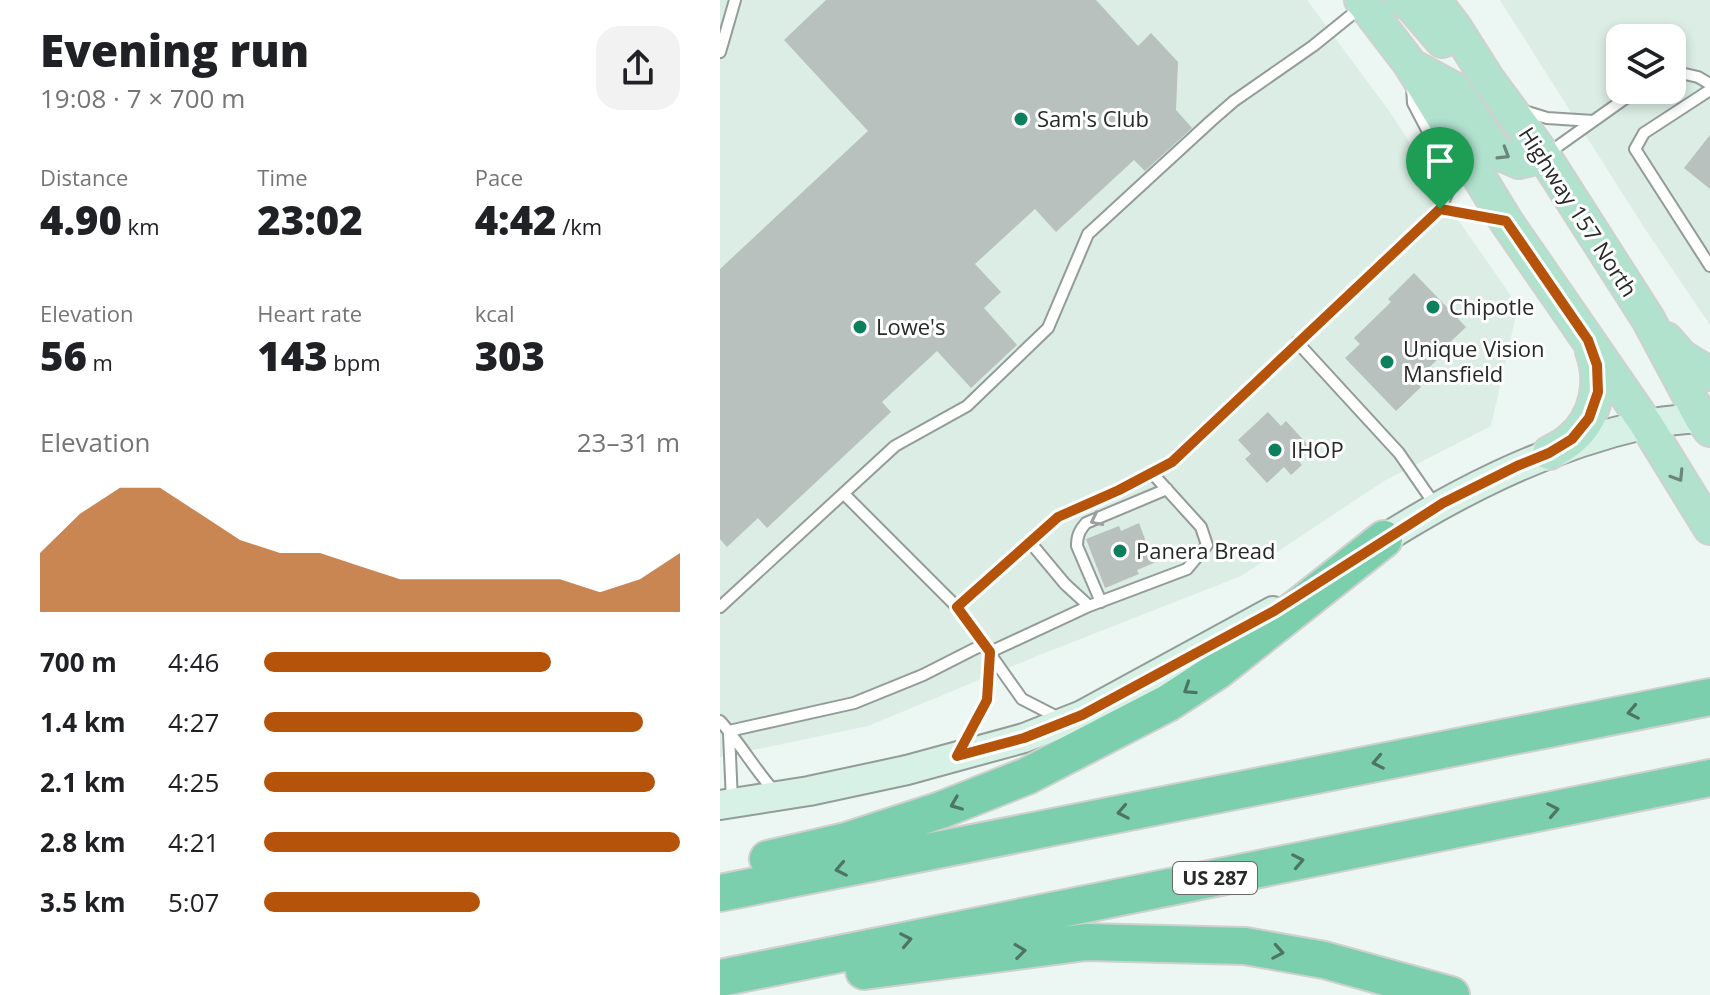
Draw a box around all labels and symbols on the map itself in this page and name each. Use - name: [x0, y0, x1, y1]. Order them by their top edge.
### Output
- place label: Sam's Club: [1037, 103, 1149, 133]
- marker: Sam's Club: [1012, 110, 1030, 128]
- street label: Highway 157 North: [1513, 121, 1645, 302]
- pin: [1406, 127, 1474, 209]
- one-way arrow: [1495, 144, 1509, 159]
- place label: Chipotle: [1449, 291, 1534, 321]
- marker: Chipotle: [1424, 298, 1442, 316]
- place label: Lowe's: [876, 311, 945, 341]
- marker: Lowe's: [851, 318, 869, 336]
- place label: Unique Vision Mansfield: [1403, 333, 1545, 388]
- marker: Unique Vision Mansfield: [1378, 353, 1396, 371]
- place label: IHOP: [1291, 434, 1344, 464]
- marker: IHOP: [1266, 441, 1284, 459]
- one-way arrow: [1668, 467, 1684, 482]
- one-way arrow: [1089, 510, 1104, 526]
- place label: Panera Bread: [1136, 535, 1275, 565]
- marker: Panera Bread: [1111, 542, 1129, 560]
- one-way arrow: [1183, 680, 1198, 695]
- one-way arrow: [1627, 703, 1640, 720]
- one-way arrow: [1372, 753, 1385, 770]
- one-way arrow: [950, 794, 964, 811]
- one-way arrow: [1546, 802, 1560, 819]
- one-way arrow: [1116, 803, 1130, 820]
- one-way arrow: [1291, 853, 1305, 870]
- one-way arrow: [835, 860, 848, 877]
- road number: US 287: [1173, 862, 1257, 894]
- one-way arrow: [899, 932, 913, 949]
- one-way arrow: [1272, 942, 1285, 959]
- one-way arrow: [1013, 943, 1026, 960]

